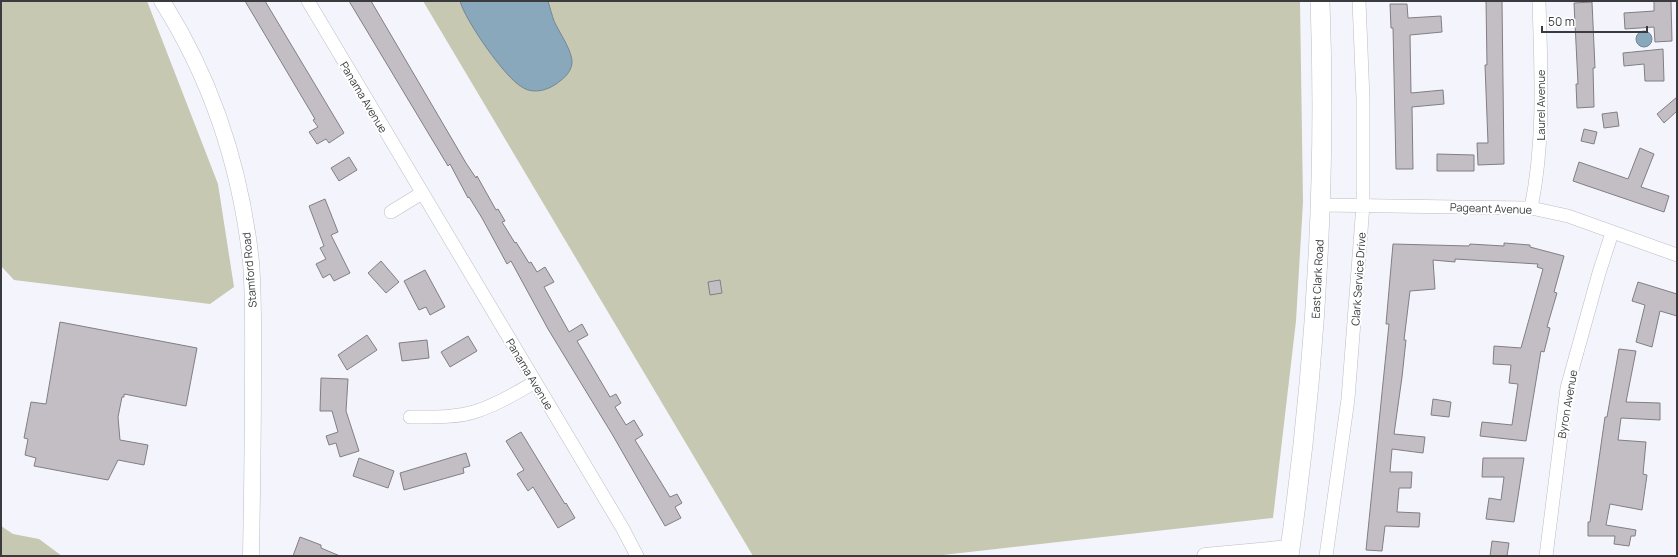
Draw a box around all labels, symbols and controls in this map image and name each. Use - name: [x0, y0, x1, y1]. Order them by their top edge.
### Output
- scale bar: [1542, 8, 1647, 34]
- text: 50 m: [1548, 13, 1575, 30]
- street label: Panama Avenue: [337, 59, 391, 136]
- street label: Laurel Avenue: [1533, 69, 1548, 140]
- street label: Pageant Avenue: [1450, 199, 1533, 217]
- street label: Clark Service Drive: [1347, 231, 1369, 326]
- street label: Stamford Road: [238, 232, 260, 308]
- street label: East Clark Road: [1307, 239, 1327, 319]
- street label: Panama Avenue: [503, 336, 557, 413]
- street label: Byron Avenue: [1554, 368, 1581, 439]

